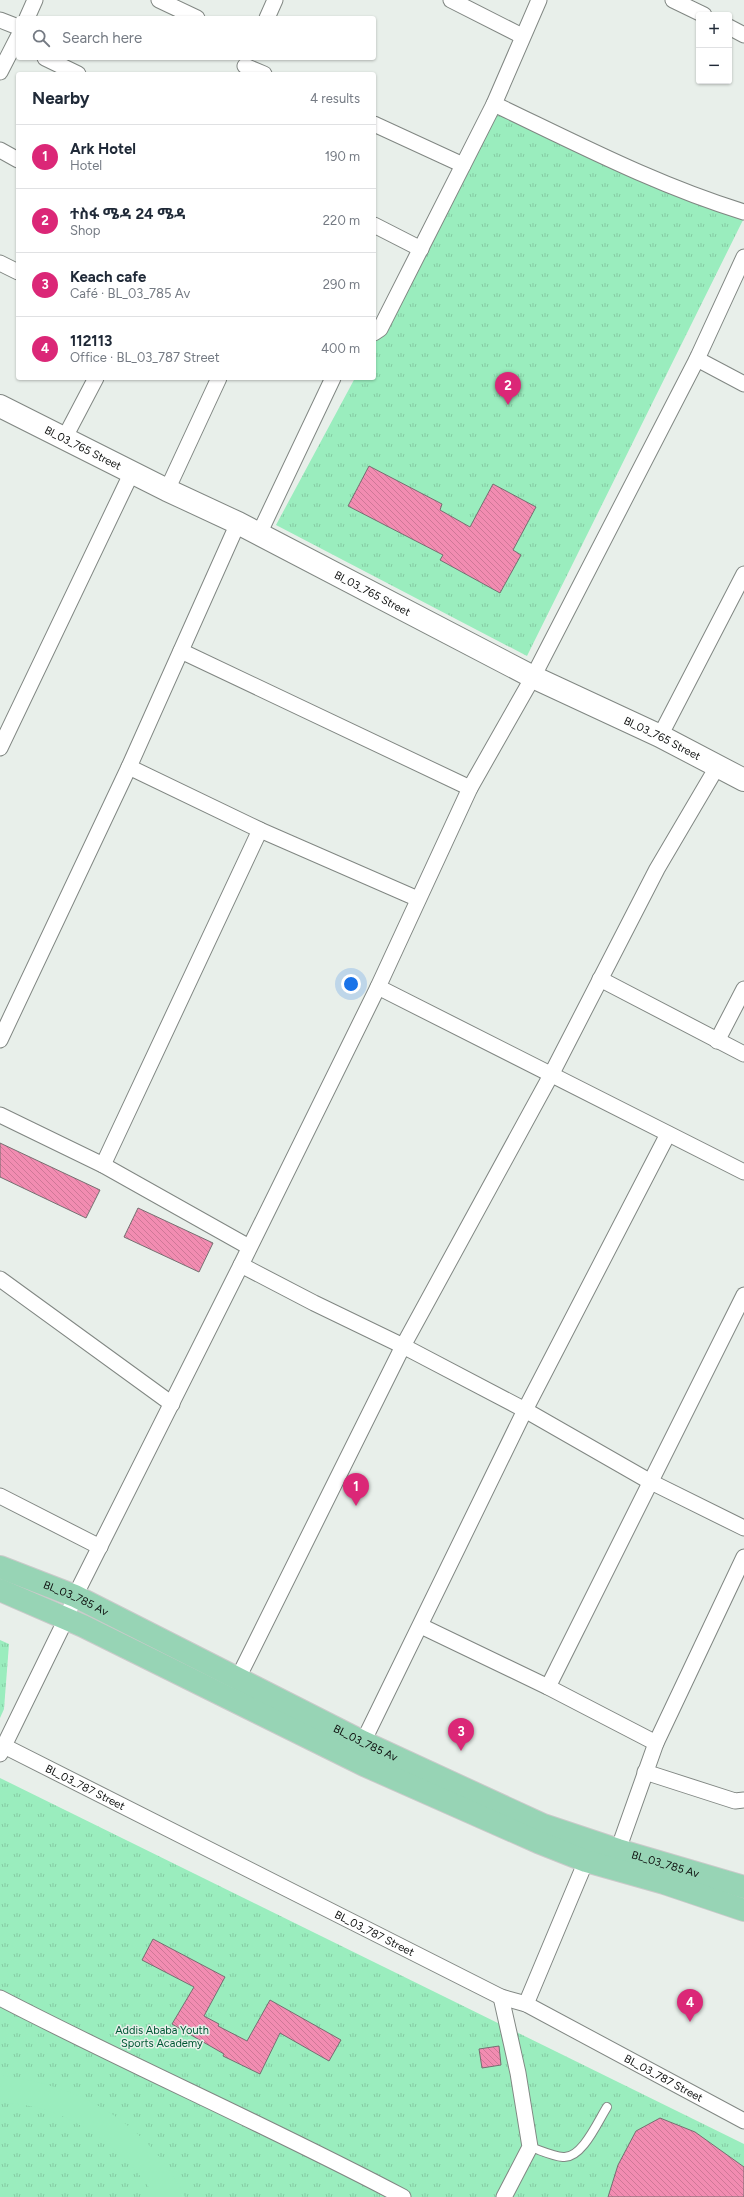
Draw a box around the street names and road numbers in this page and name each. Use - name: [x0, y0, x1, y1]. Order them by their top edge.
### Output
- street label: Bl_03_765 Street: [42, 424, 123, 473]
- street label: Bl_03_765 Street: [332, 568, 413, 619]
- street label: Bl_03_765 Street: [622, 714, 703, 763]
- street label: BL_03_785 Av: [41, 1578, 111, 1619]
- street label: BL_03_785 Av: [331, 1722, 400, 1764]
- street label: BL_03_787 Street: [43, 1762, 127, 1813]
- street label: BL_03_785 Av: [630, 1848, 701, 1881]
- street label: BL_03_787 Street: [332, 1908, 416, 1959]
- street label: BL_03_787 Street: [622, 2052, 705, 2105]

